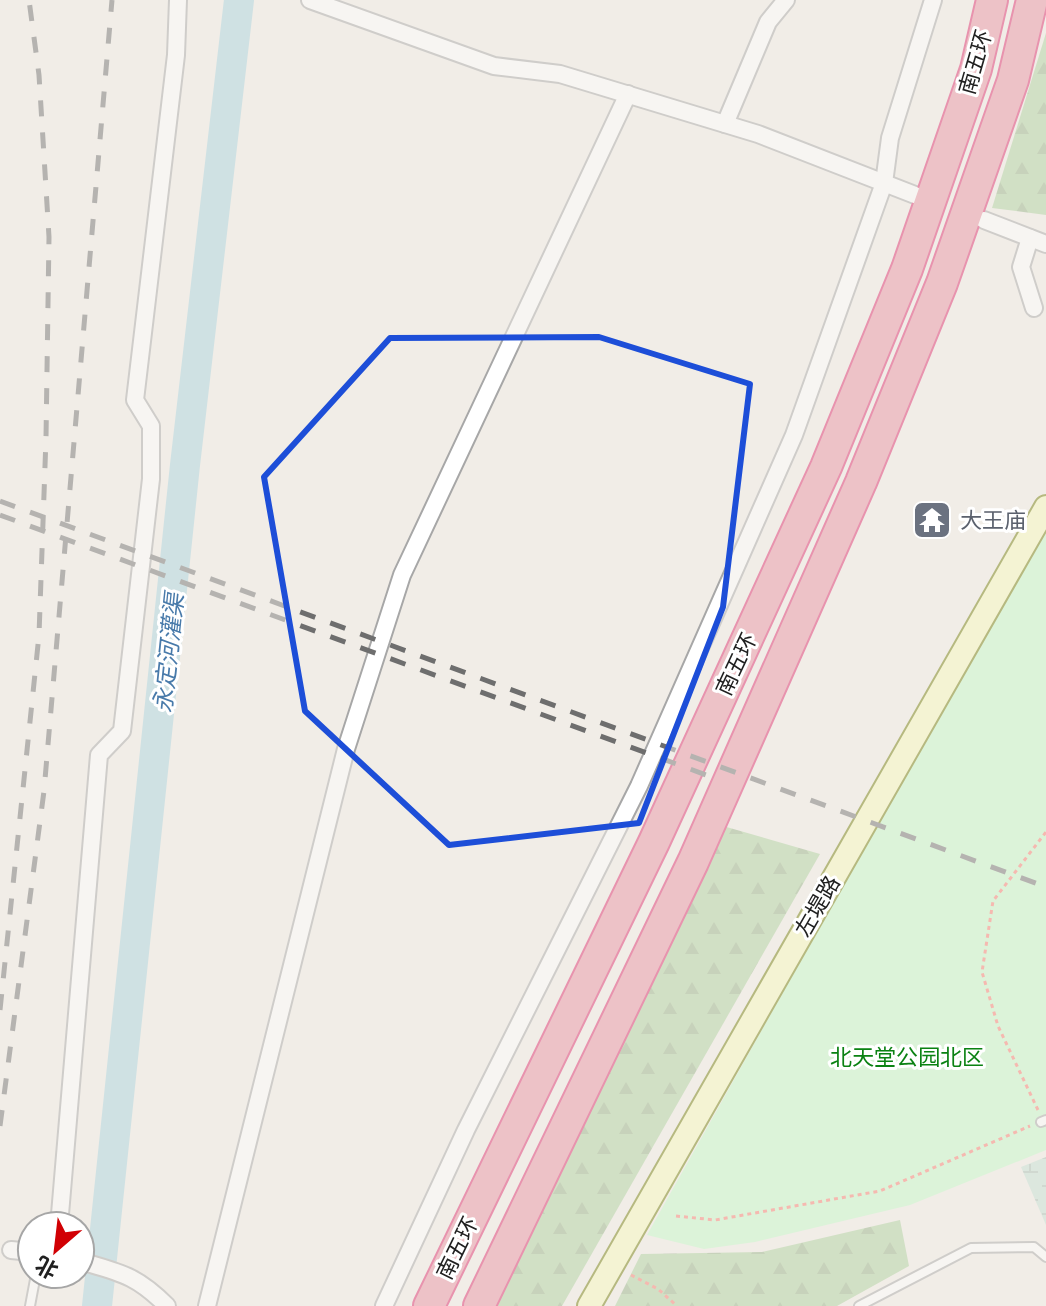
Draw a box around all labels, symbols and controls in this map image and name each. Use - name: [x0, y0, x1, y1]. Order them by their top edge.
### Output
- street label: 南五环: [952, 26, 998, 98]
- temple icon: 大王庙: [911, 499, 953, 541]
- place label: 大王庙: [960, 506, 1026, 534]
- water label: 永定河灌渠: [147, 589, 190, 714]
- street label: 南五环: [709, 628, 763, 700]
- street label: 左堤路: [788, 870, 846, 942]
- park label: 北天堂公园北区: [830, 1043, 984, 1071]
- north arrow: [16, 1210, 96, 1290]
- street label: 南五环: [430, 1212, 484, 1284]
- text: 北: [30, 1250, 63, 1285]

